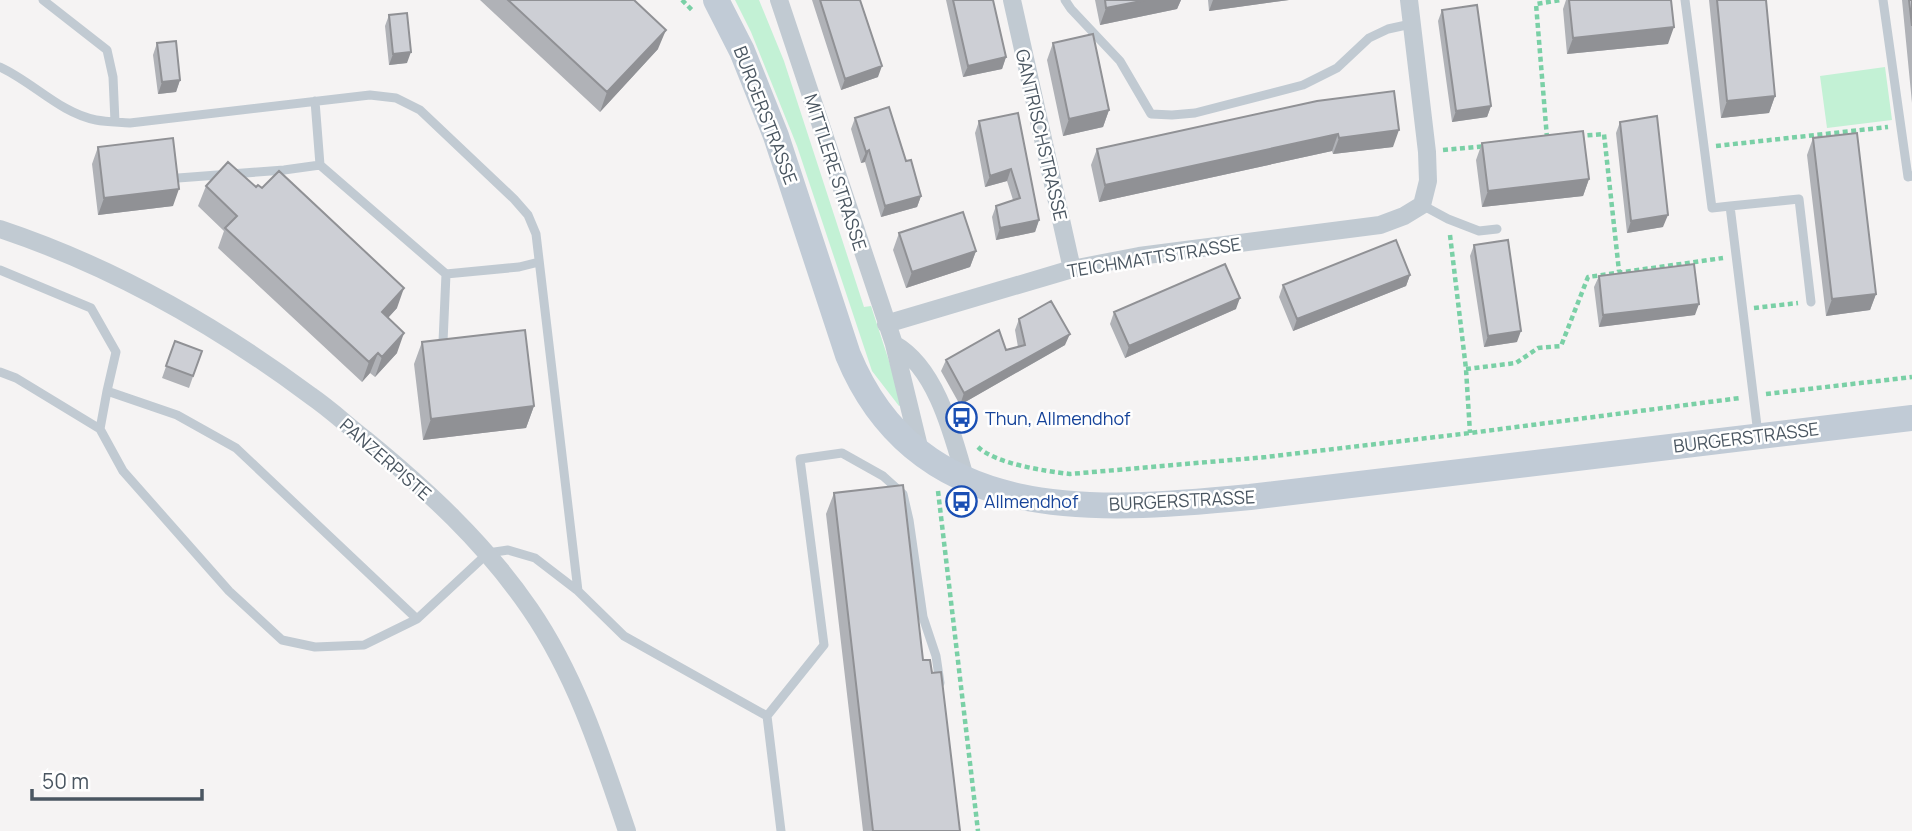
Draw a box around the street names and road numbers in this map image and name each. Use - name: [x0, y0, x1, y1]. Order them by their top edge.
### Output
- street label: BURGERSTRASSE: [729, 42, 803, 188]
- street label: GANTRISCHSTRASSE: [1011, 47, 1073, 223]
- street label: MITTLERE STRASSE: [799, 91, 873, 253]
- street label: TEICHMATTSTRASSE: [1066, 231, 1242, 283]
- street label: PANZERPISTE: [335, 413, 437, 505]
- street label: BURGERSTRASSE: [1672, 416, 1820, 458]
- street label: BURGERSTRASSE: [1108, 484, 1256, 516]

